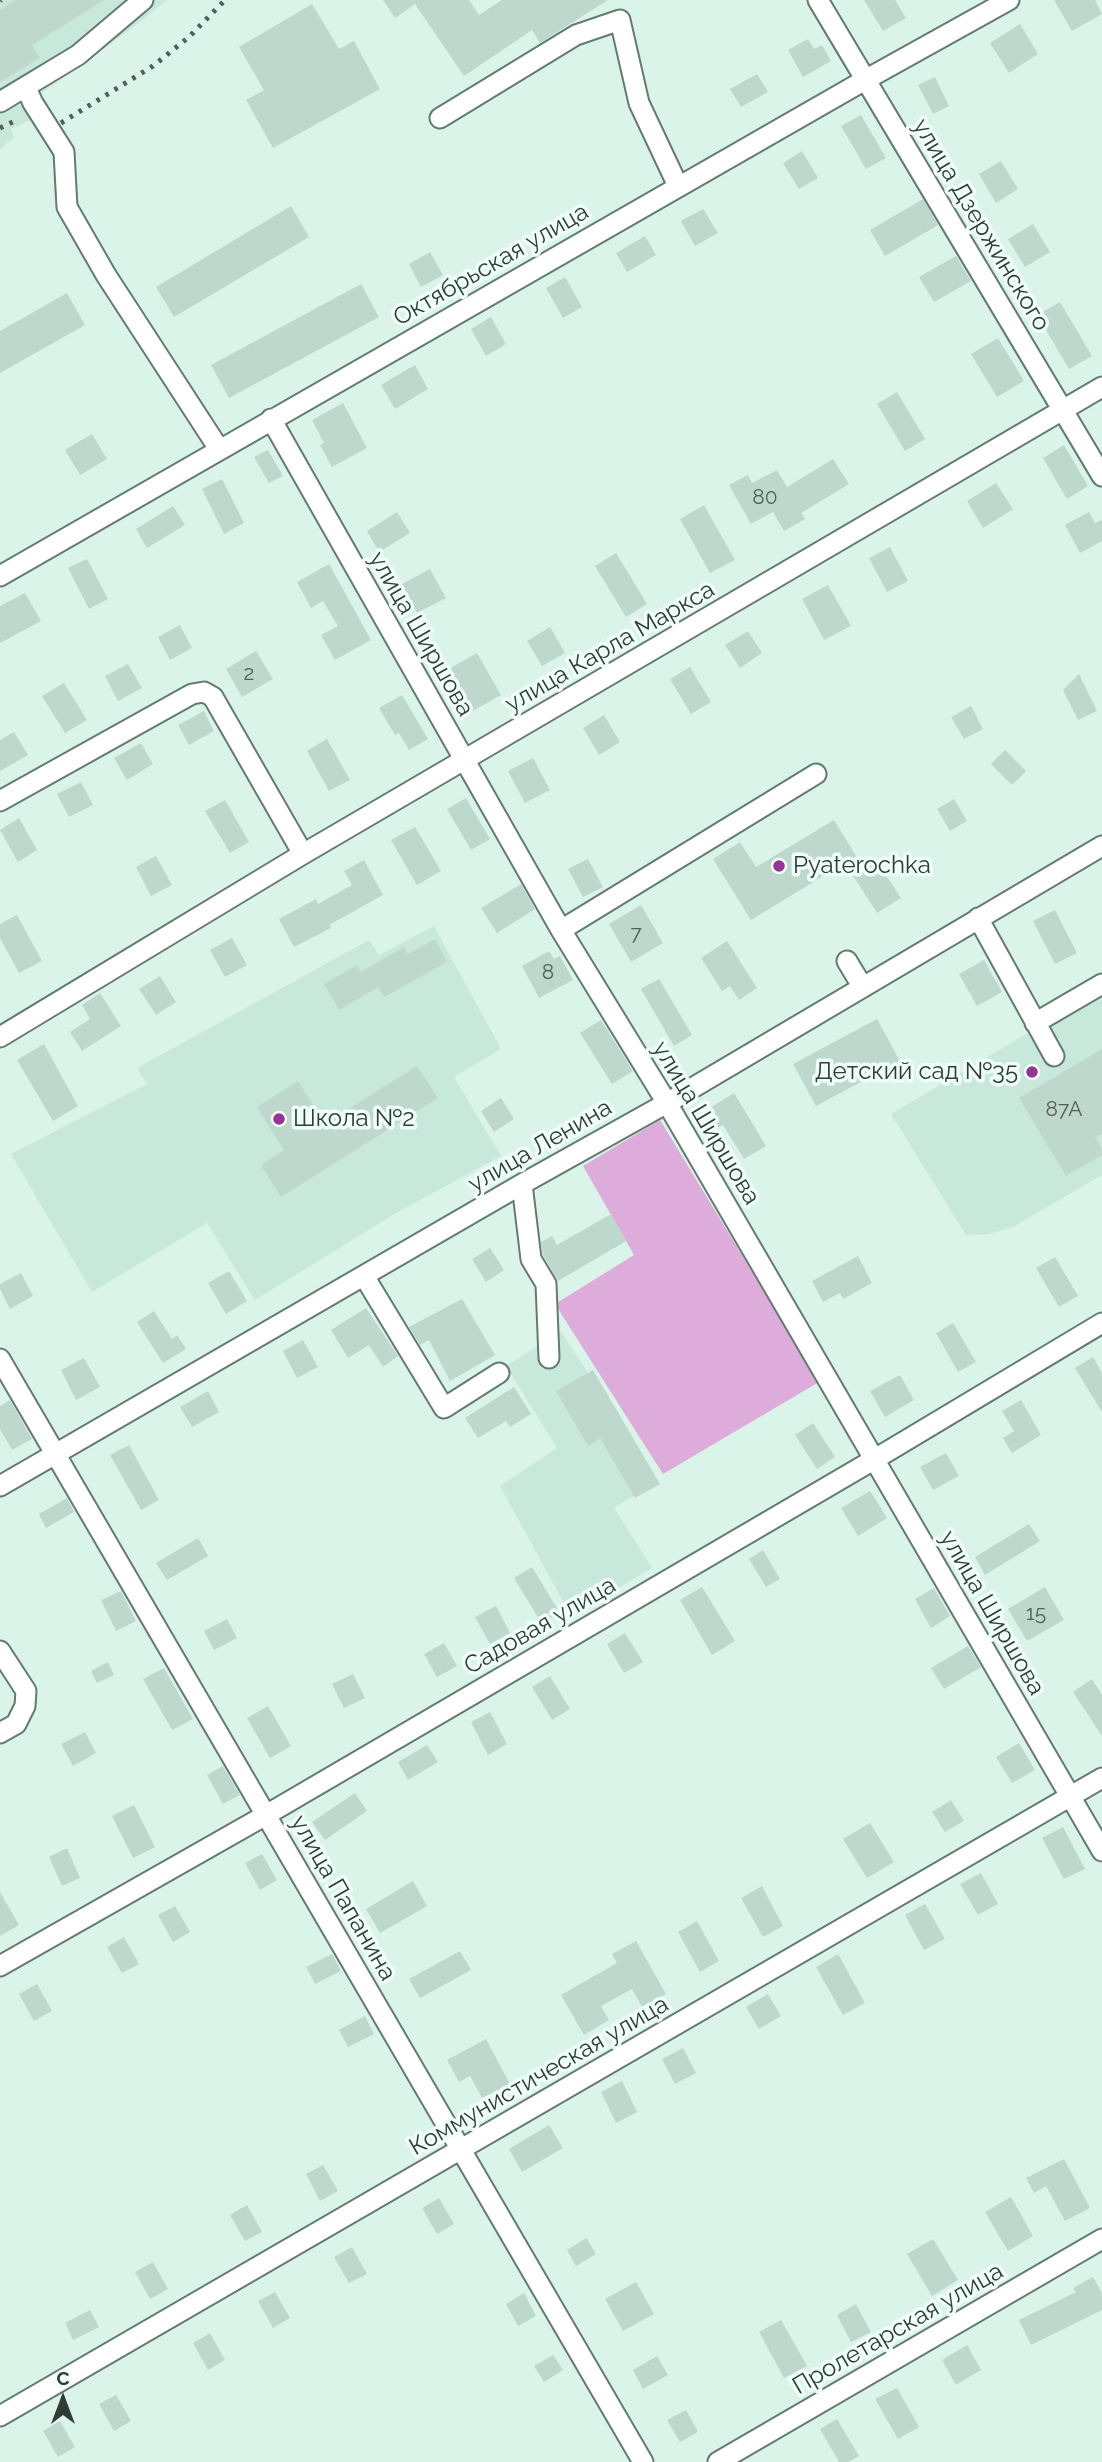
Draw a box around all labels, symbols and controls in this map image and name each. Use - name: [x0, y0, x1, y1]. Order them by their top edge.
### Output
- street label: улица Дзержинского: [906, 114, 1056, 336]
- street label: Октябрьская улица: [388, 197, 594, 333]
- house number: 80: [752, 485, 778, 511]
- street label: улица Ширшова: [362, 547, 480, 721]
- street label: улица Карла Маркса: [500, 575, 720, 719]
- house number: 2: [244, 661, 254, 687]
- place label: Pyaterochka: [793, 852, 931, 880]
- marker: Pyaterochka: [771, 858, 787, 874]
- house number: 7: [630, 921, 642, 947]
- house number: 8: [542, 960, 554, 986]
- street label: улица Ширшова: [646, 1036, 766, 1210]
- place label: Детский сад №35: [815, 1058, 1018, 1086]
- marker: Детский сад №35: [1024, 1064, 1040, 1080]
- street label: улица Ленина: [463, 1093, 617, 1199]
- house number: 87А: [1046, 1097, 1082, 1123]
- place label: Школа №2: [293, 1105, 415, 1133]
- marker: Школа №2: [271, 1111, 287, 1127]
- street label: улица Ширшова: [933, 1526, 1051, 1700]
- street label: Садовая улица: [459, 1571, 621, 1681]
- house number: 15: [1026, 1601, 1046, 1627]
- street label: улица Папанина: [284, 1810, 402, 1986]
- street label: Коммунистическая улица: [404, 1990, 674, 2162]
- street label: Пролетарская улица: [788, 2257, 1008, 2401]
- north arrow: [28, 2364, 98, 2434]
- text: С: [56, 2367, 70, 2389]

